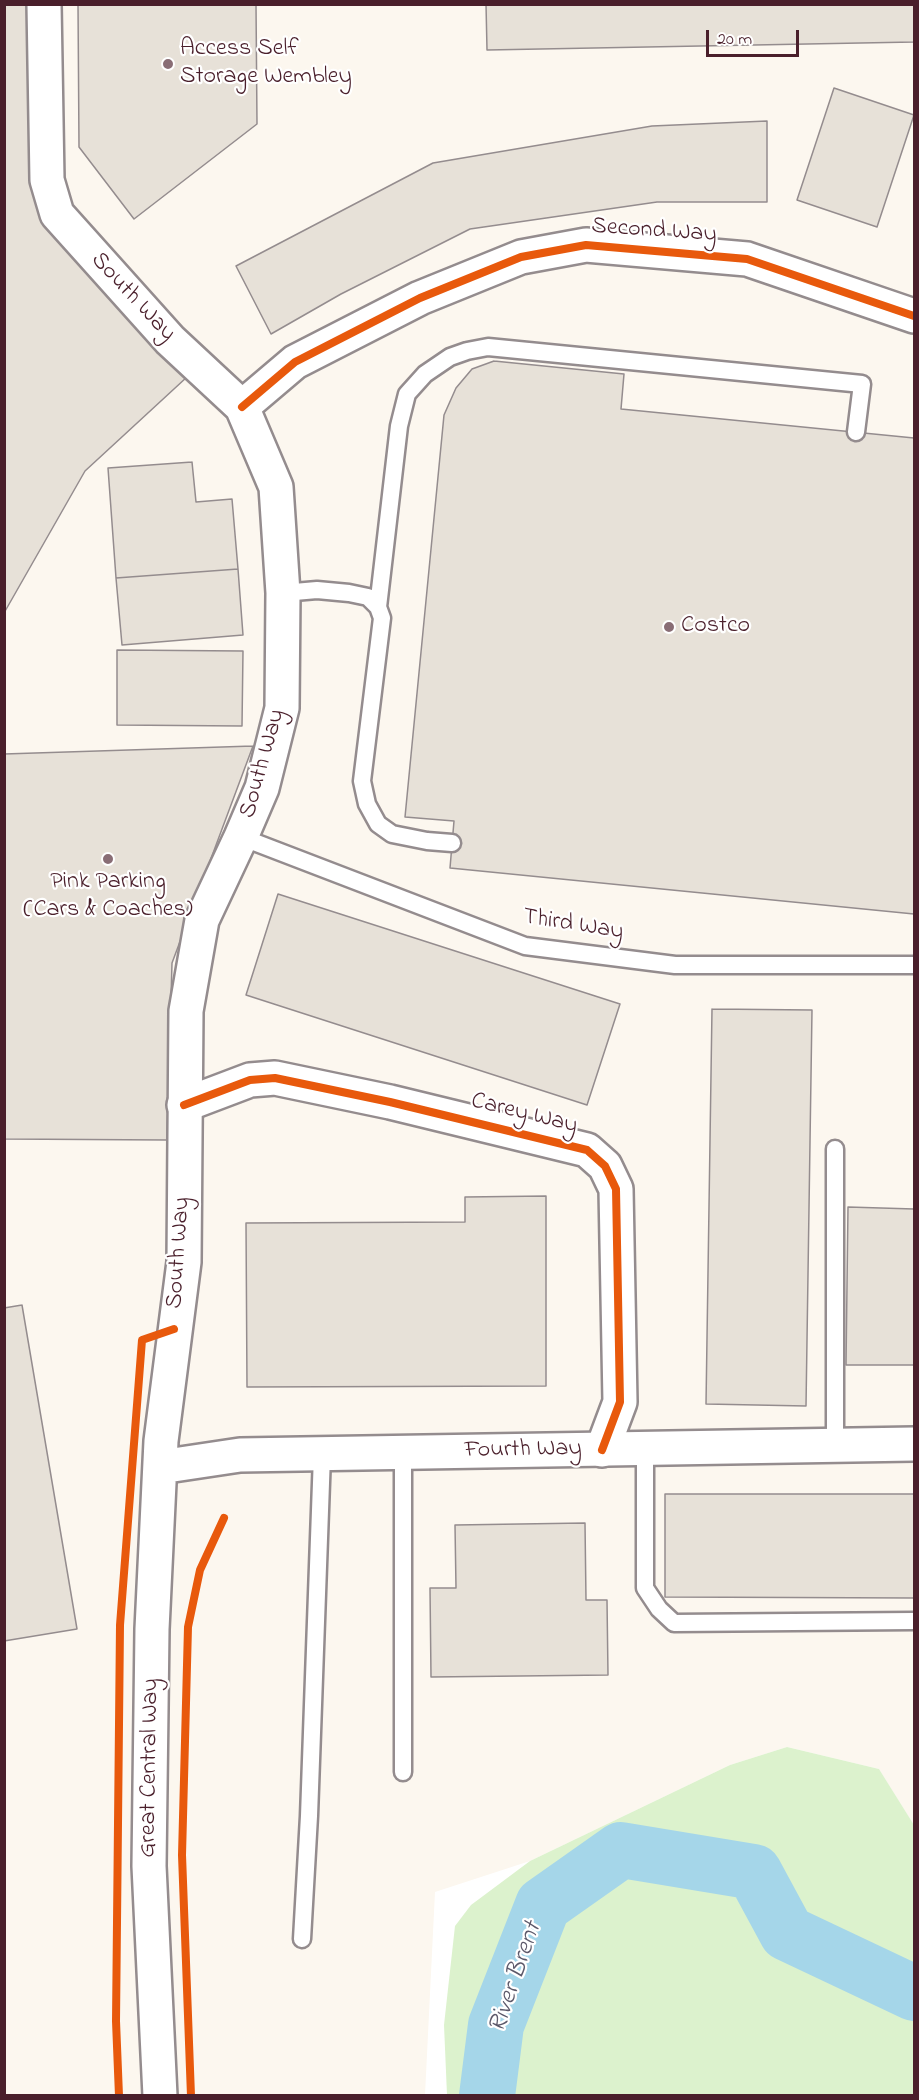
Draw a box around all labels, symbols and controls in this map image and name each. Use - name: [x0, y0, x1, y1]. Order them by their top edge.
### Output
- scale bar: [709, 18, 802, 56]
- text: 20 m: [717, 27, 752, 53]
- place label: Access Self Storage Wembley: [180, 36, 352, 92]
- marker: Access Self Storage Wembley: [161, 57, 175, 71]
- street label: Second Way: [590, 213, 718, 251]
- street label: South Way: [83, 247, 181, 349]
- place label: Costco: [681, 613, 750, 641]
- marker: Costco: [662, 620, 676, 634]
- street label: South Way: [235, 706, 293, 822]
- marker: Pink Parking (Cars & Coaches): [101, 852, 115, 866]
- place label: Pink Parking (Cars & Coaches): [23, 869, 193, 925]
- street label: Third Way: [521, 904, 625, 948]
- street label: Carey Way: [468, 1088, 580, 1142]
- street label: South Way: [162, 1196, 198, 1310]
- street label: Fourth Way: [464, 1436, 582, 1466]
- street label: Great Central Way: [135, 1678, 167, 1858]
- water label: River Brent: [484, 1919, 550, 2037]

